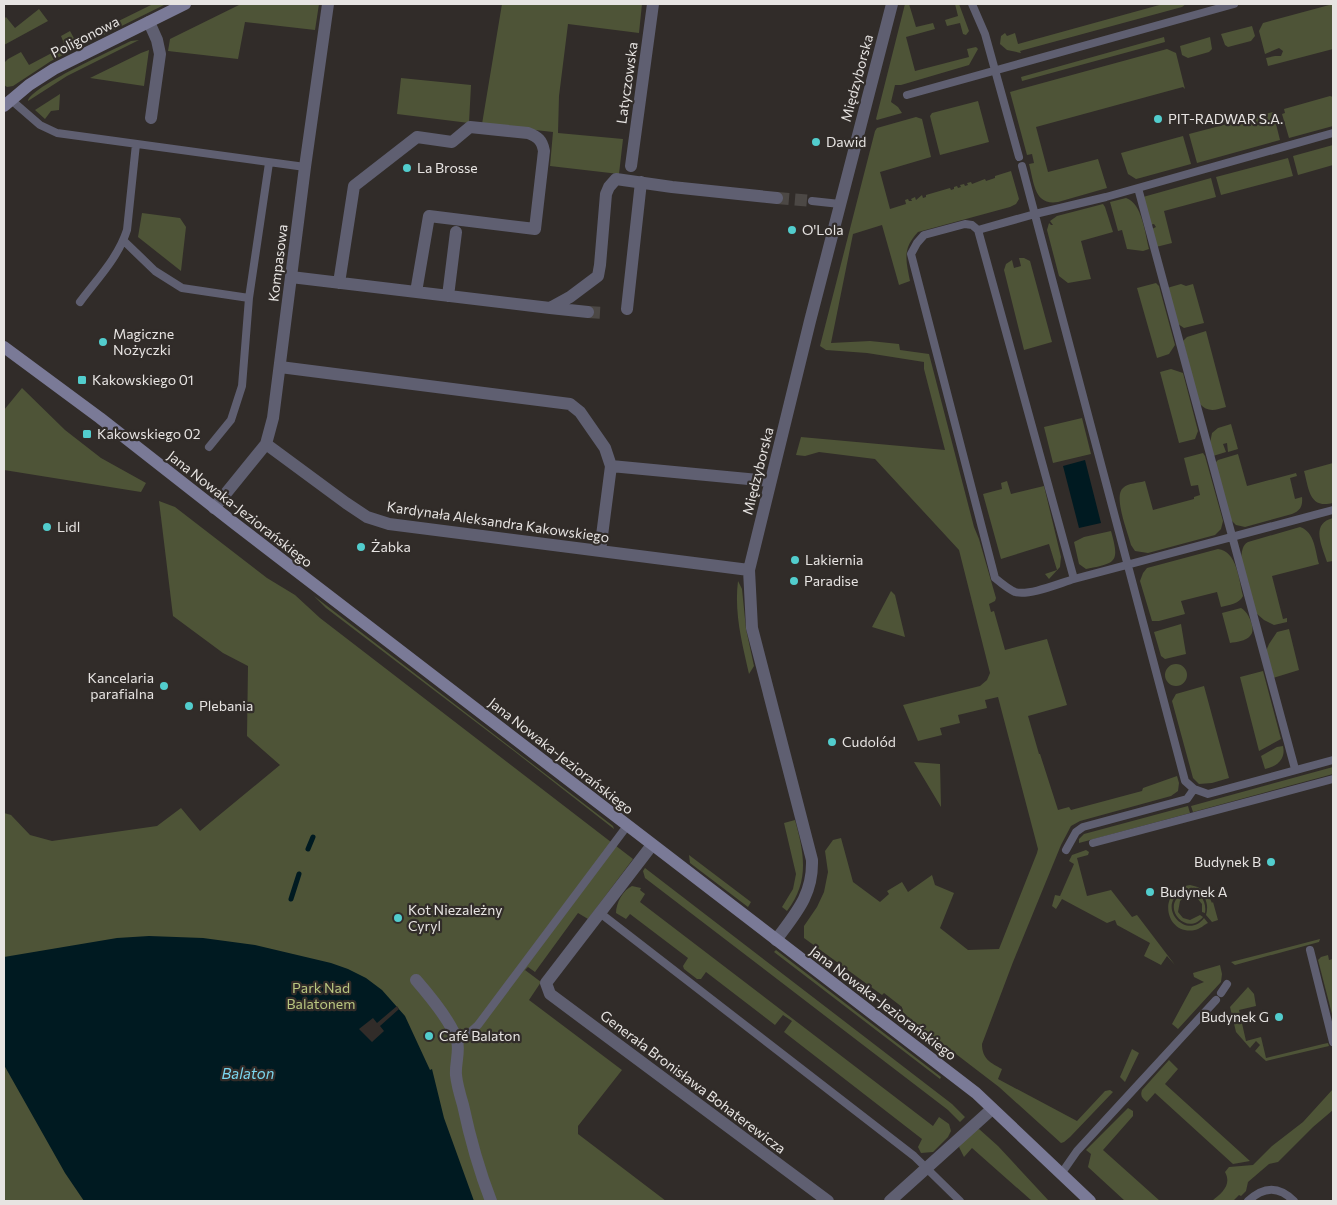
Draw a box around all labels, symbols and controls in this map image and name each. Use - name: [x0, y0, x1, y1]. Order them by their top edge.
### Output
- street label: Poligonowa: [48, 12, 122, 61]
- street label: Międzyborska: [837, 32, 876, 124]
- street label: Latyczowska: [612, 41, 641, 125]
- place label: PIT-RADWAR S.A.: [1168, 110, 1283, 127]
- marker: PIT-RADWAR S.A.: [1152, 113, 1164, 125]
- place label: Dawid: [826, 133, 866, 150]
- marker: Dawid: [810, 136, 822, 148]
- place label: La Brosse: [417, 159, 478, 176]
- marker: La Brosse: [401, 162, 413, 174]
- place label: O'Lola: [802, 221, 844, 238]
- street label: Kompasowa: [264, 223, 291, 303]
- marker: O'Lola: [786, 224, 798, 236]
- place label: Magiczne Nożyczki: [113, 325, 174, 358]
- marker: Magiczne Nożyczki: [97, 336, 109, 348]
- place label: Kakowskiego 01: [92, 371, 194, 388]
- marker: Kakowskiego 01: [76, 374, 88, 386]
- place label: Kakowskiego 02: [97, 425, 201, 442]
- street label: Międzyborska: [738, 425, 777, 517]
- marker: Kakowskiego 02: [81, 428, 93, 440]
- street label: Jana Nowaka-Jeziorańskiego: [164, 447, 316, 570]
- street label: Kardynała Aleksandra Kakowskiego: [386, 497, 610, 546]
- place label: Lidl: [57, 518, 80, 535]
- marker: Lidl: [41, 521, 53, 533]
- place label: Żabka: [371, 538, 411, 555]
- marker: Żabka: [355, 541, 367, 553]
- place label: Lakiernia: [805, 551, 863, 568]
- marker: Lakiernia: [789, 554, 801, 566]
- place label: Paradise: [804, 572, 858, 589]
- marker: Paradise: [788, 575, 800, 587]
- place label: Kancelaria parafialna: [88, 669, 154, 702]
- marker: Kancelaria parafialna: [158, 680, 170, 692]
- street label: Jana Nowaka-Jeziorańskiego: [485, 694, 637, 817]
- place label: Plebania: [199, 697, 253, 714]
- marker: Plebania: [183, 700, 195, 712]
- place label: Cudolód: [842, 733, 896, 750]
- marker: Cudolód: [826, 736, 838, 748]
- place label: Budynek B: [1194, 853, 1261, 870]
- marker: Budynek B: [1265, 856, 1277, 868]
- place label: Budynek A: [1160, 883, 1228, 900]
- marker: Budynek A: [1144, 886, 1156, 898]
- place label: Kot Niezależny Cyryl: [408, 901, 502, 934]
- marker: Kot Niezależny Cyryl: [392, 912, 404, 924]
- street label: Jana Nowaka-Jeziorańskiego: [807, 942, 960, 1063]
- park label: Park Nad Balatonem: [287, 979, 355, 1012]
- street label: Generała Bronisława Bohaterewicza: [597, 1006, 789, 1157]
- place label: Budynek G: [1201, 1008, 1269, 1025]
- marker: Budynek G: [1273, 1011, 1285, 1023]
- place label: Café Balaton: [439, 1027, 520, 1044]
- marker: Café Balaton: [423, 1030, 435, 1042]
- water label: Balaton: [222, 1064, 274, 1082]

